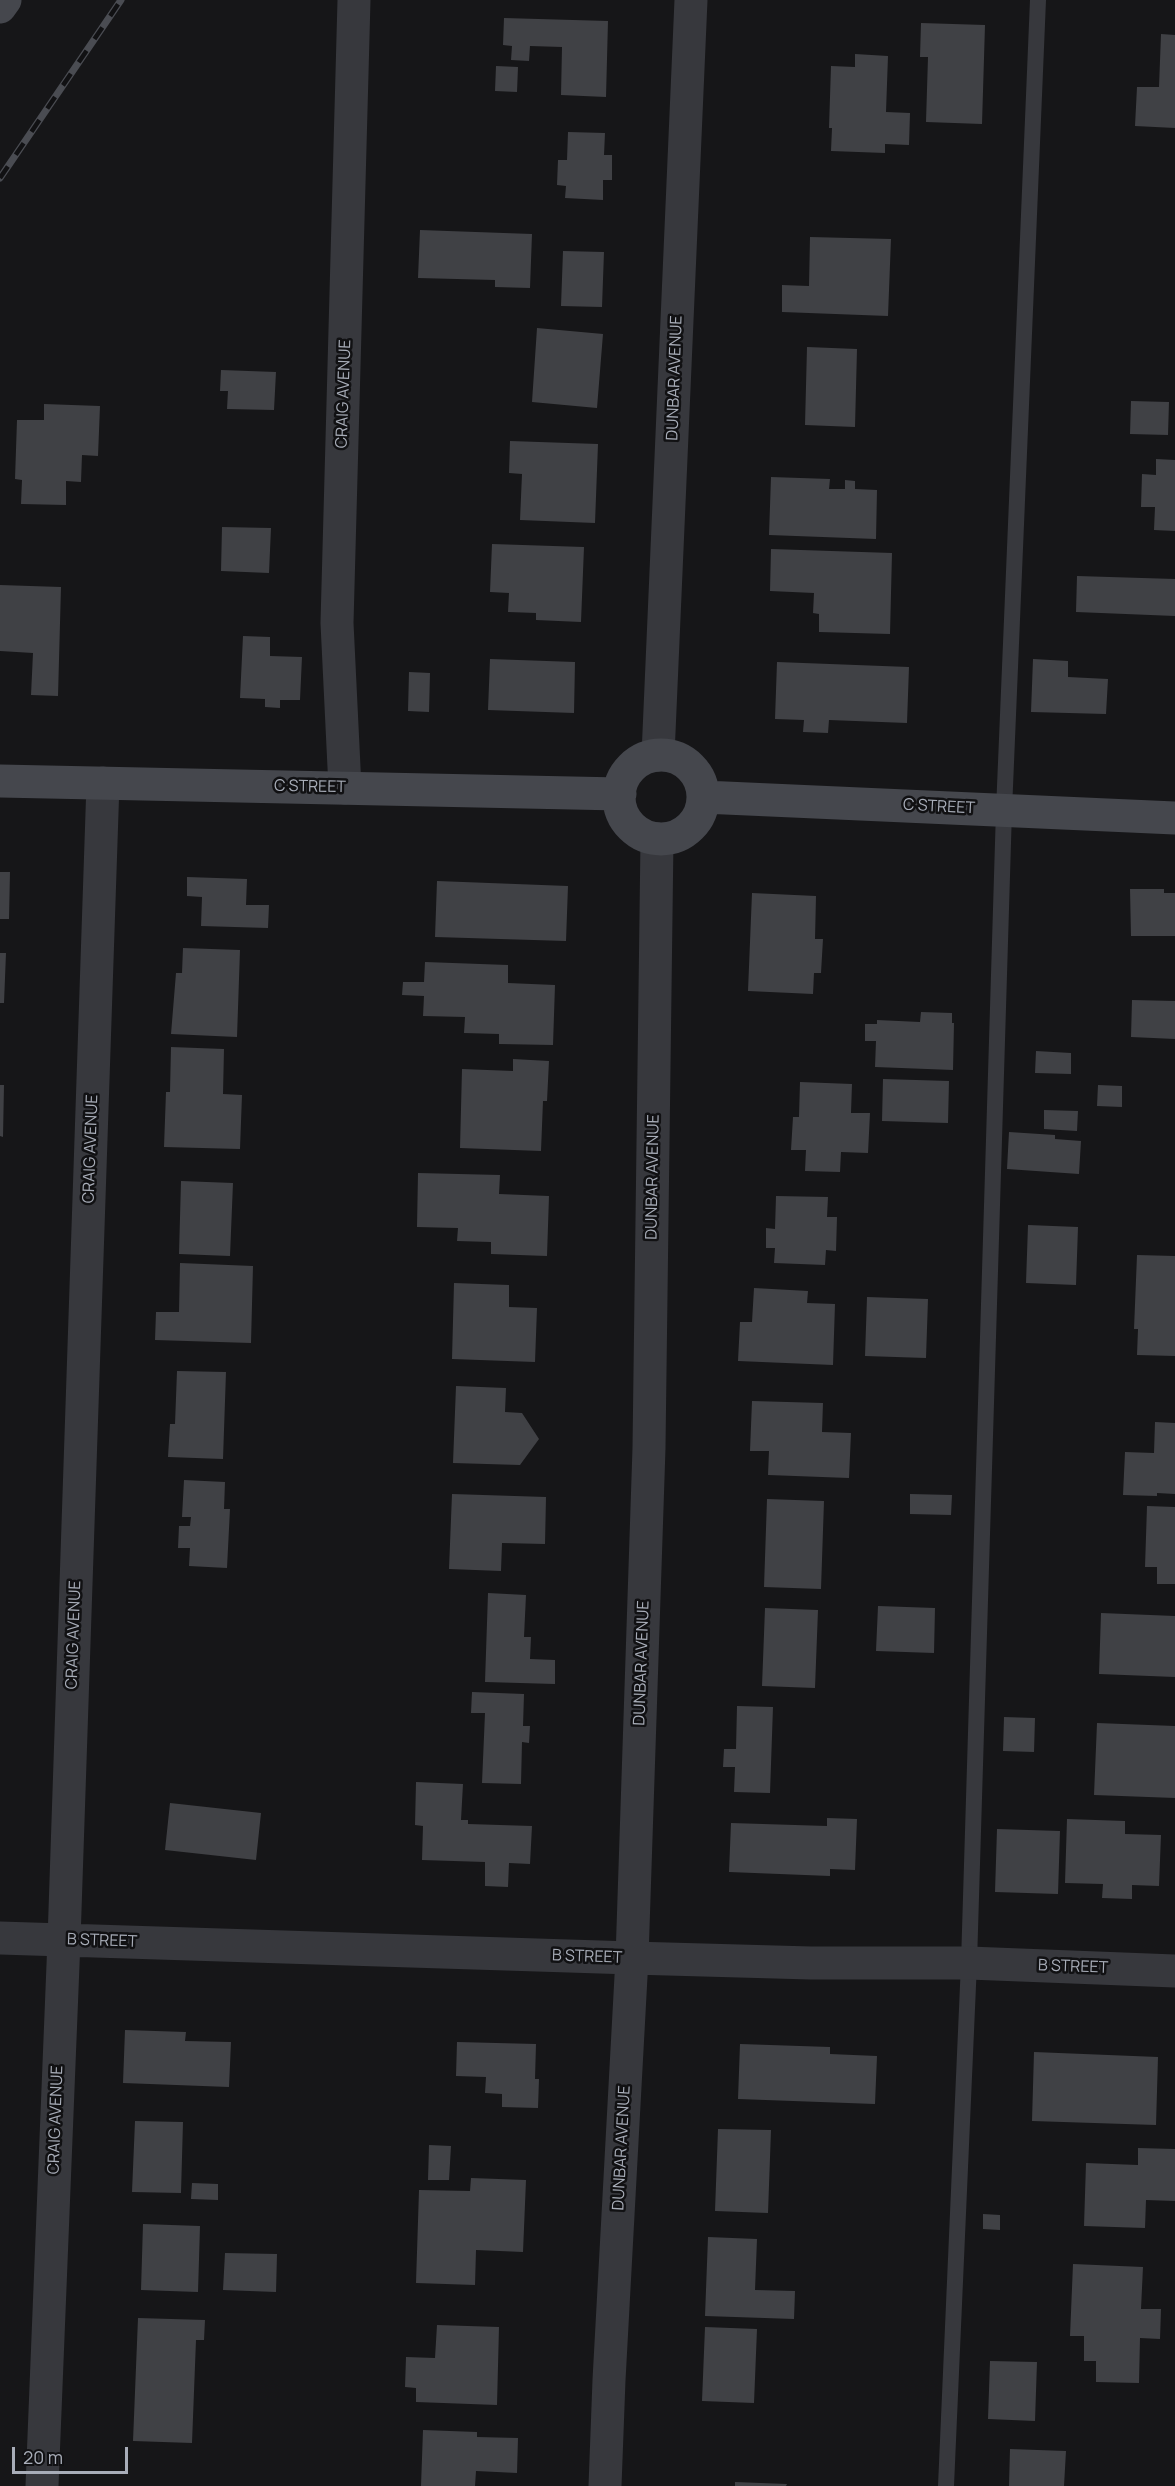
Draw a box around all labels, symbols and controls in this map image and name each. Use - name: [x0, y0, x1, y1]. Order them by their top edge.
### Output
- street label: DUNBAR AVENUE: [663, 315, 687, 441]
- street label: CRAIG AVENUE: [333, 339, 355, 449]
- street label: C STREET: [274, 777, 346, 797]
- street label: C STREET: [903, 796, 975, 818]
- street label: CRAIG AVENUE: [80, 1094, 102, 1204]
- street label: DUNBAR AVENUE: [642, 1114, 664, 1240]
- street label: CRAIG AVENUE: [63, 1580, 85, 1690]
- street label: DUNBAR AVENUE: [630, 1600, 654, 1726]
- street label: B STREET: [67, 1930, 137, 1952]
- street label: B STREET: [552, 1946, 622, 1968]
- street label: B STREET: [1038, 1956, 1108, 1978]
- street label: CRAIG AVENUE: [45, 2065, 67, 2175]
- street label: DUNBAR AVENUE: [609, 2085, 635, 2211]
- scale bar: [15, 2435, 130, 2473]
- text: 20 m: [23, 2445, 63, 2469]

